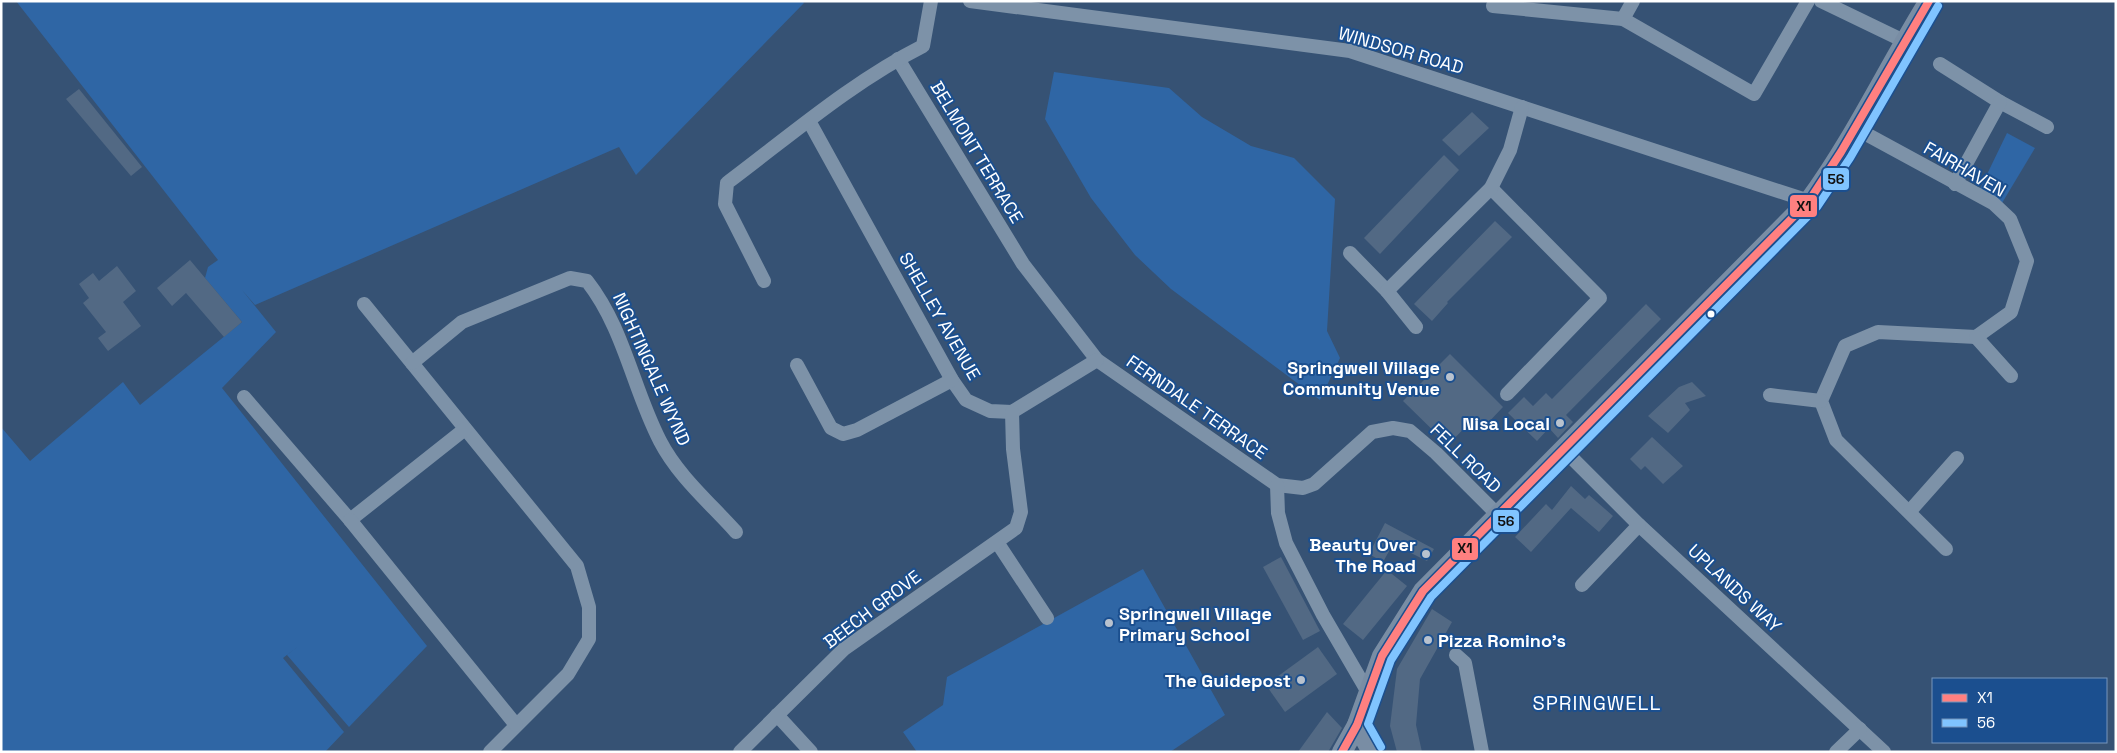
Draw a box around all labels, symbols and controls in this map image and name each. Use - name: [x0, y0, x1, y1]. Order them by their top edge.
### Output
- street label: WINDSOR ROAD: [1336, 21, 1466, 79]
- street label: BELMONT TERRACE: [925, 77, 1029, 227]
- street label: FAIRHAVEN: [1920, 136, 2010, 202]
- line badge: 56: [1822, 167, 1850, 191]
- text: 56: [1827, 170, 1845, 188]
- line badge: X1: [1789, 194, 1818, 218]
- text: X1: [1796, 197, 1812, 215]
- street label: SHELLEY AVENUE: [894, 248, 986, 384]
- street label: NIGHTINGALE WYND: [608, 289, 696, 449]
- unlabelled marker: [1706, 309, 1716, 319]
- street label: FERNDALE TERRACE: [1122, 350, 1272, 464]
- place label: Springwell Village Community Venue: [1283, 356, 1440, 400]
- marker: Springwell Village Community Venue: [1444, 371, 1456, 383]
- place label: Nisa Local: [1462, 412, 1550, 435]
- marker: Nisa Local: [1554, 417, 1566, 429]
- street label: FELL ROAD: [1426, 418, 1506, 498]
- line badge: 56: [1492, 509, 1520, 533]
- text: 56: [1497, 512, 1515, 530]
- place label: Beauty Over The Road: [1309, 533, 1416, 577]
- line badge: X1: [1451, 537, 1479, 561]
- text: X1: [1457, 539, 1473, 557]
- street label: UPLANDS WAY: [1683, 539, 1787, 637]
- marker: Beauty Over The Road: [1420, 548, 1432, 560]
- street label: BEECH GROVE: [819, 565, 925, 653]
- place label: Springwell Village Primary School: [1119, 602, 1272, 646]
- marker: Springwell Village Primary School: [1103, 617, 1115, 629]
- place label: Pizza Romino's: [1438, 629, 1566, 652]
- marker: Pizza Romino's: [1422, 634, 1434, 646]
- place label: The Guidepost: [1165, 669, 1291, 692]
- marker: The Guidepost: [1295, 674, 1307, 686]
- legend: [1932, 678, 2107, 743]
- text: X1: [1977, 688, 1993, 707]
- district label: SPRINGWELL: [1533, 690, 1661, 716]
- text: 56: [1977, 713, 1995, 732]

